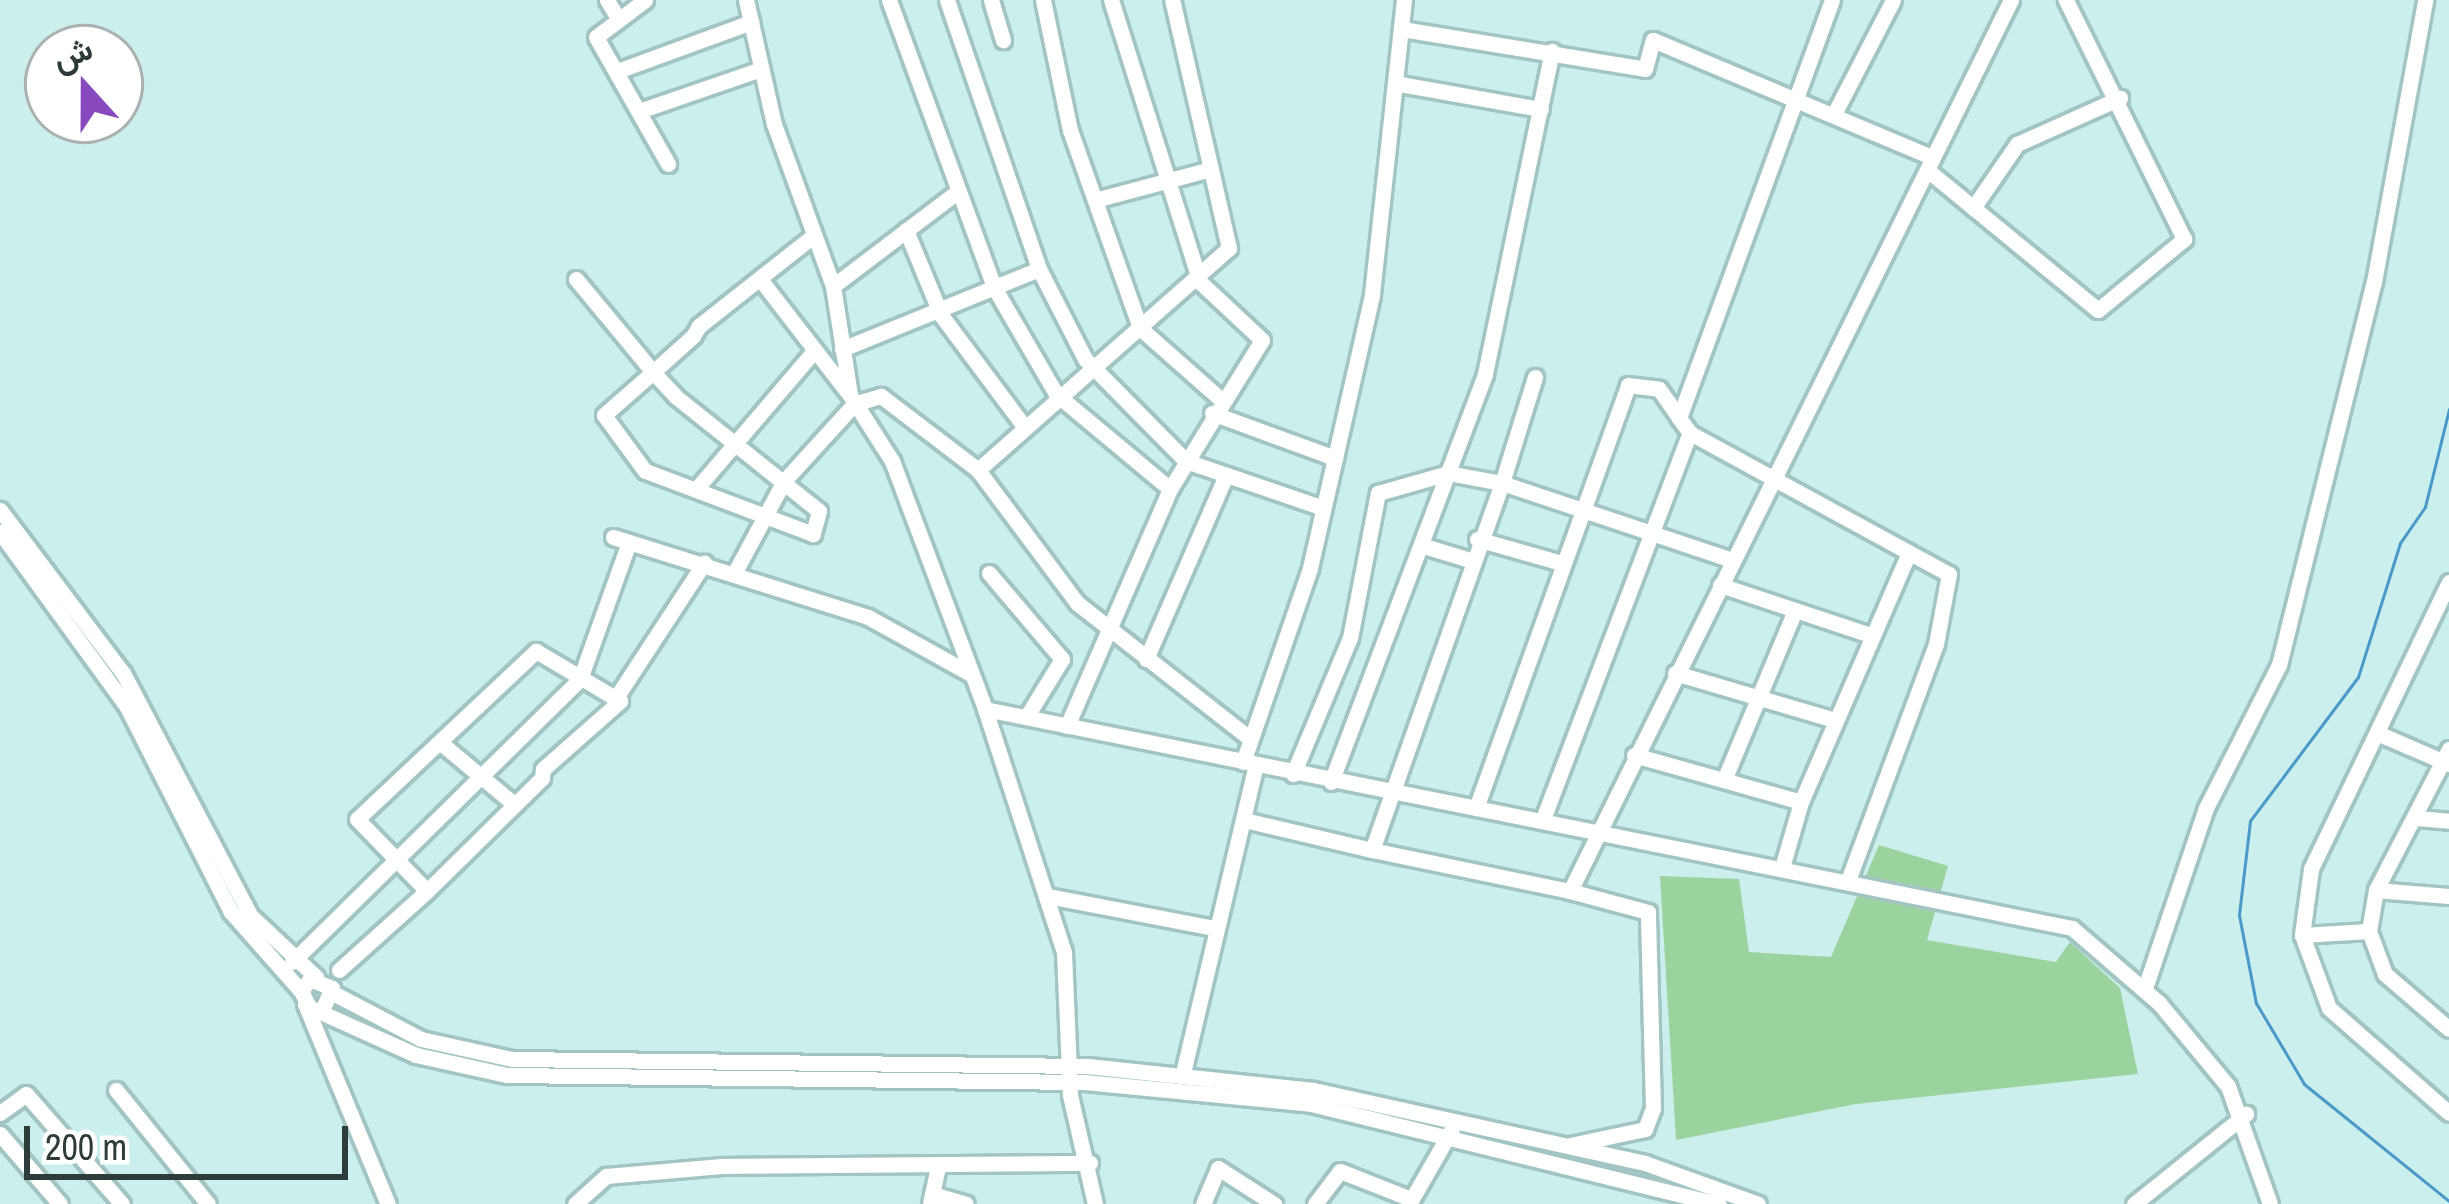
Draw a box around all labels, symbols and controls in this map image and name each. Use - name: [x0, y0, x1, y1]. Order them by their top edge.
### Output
- north arrow: [24, 24, 144, 144]
- text: ش: [46, 26, 99, 81]
- scale bar: [30, 1102, 354, 1176]
- text: 200 m: [45, 1123, 127, 1171]

